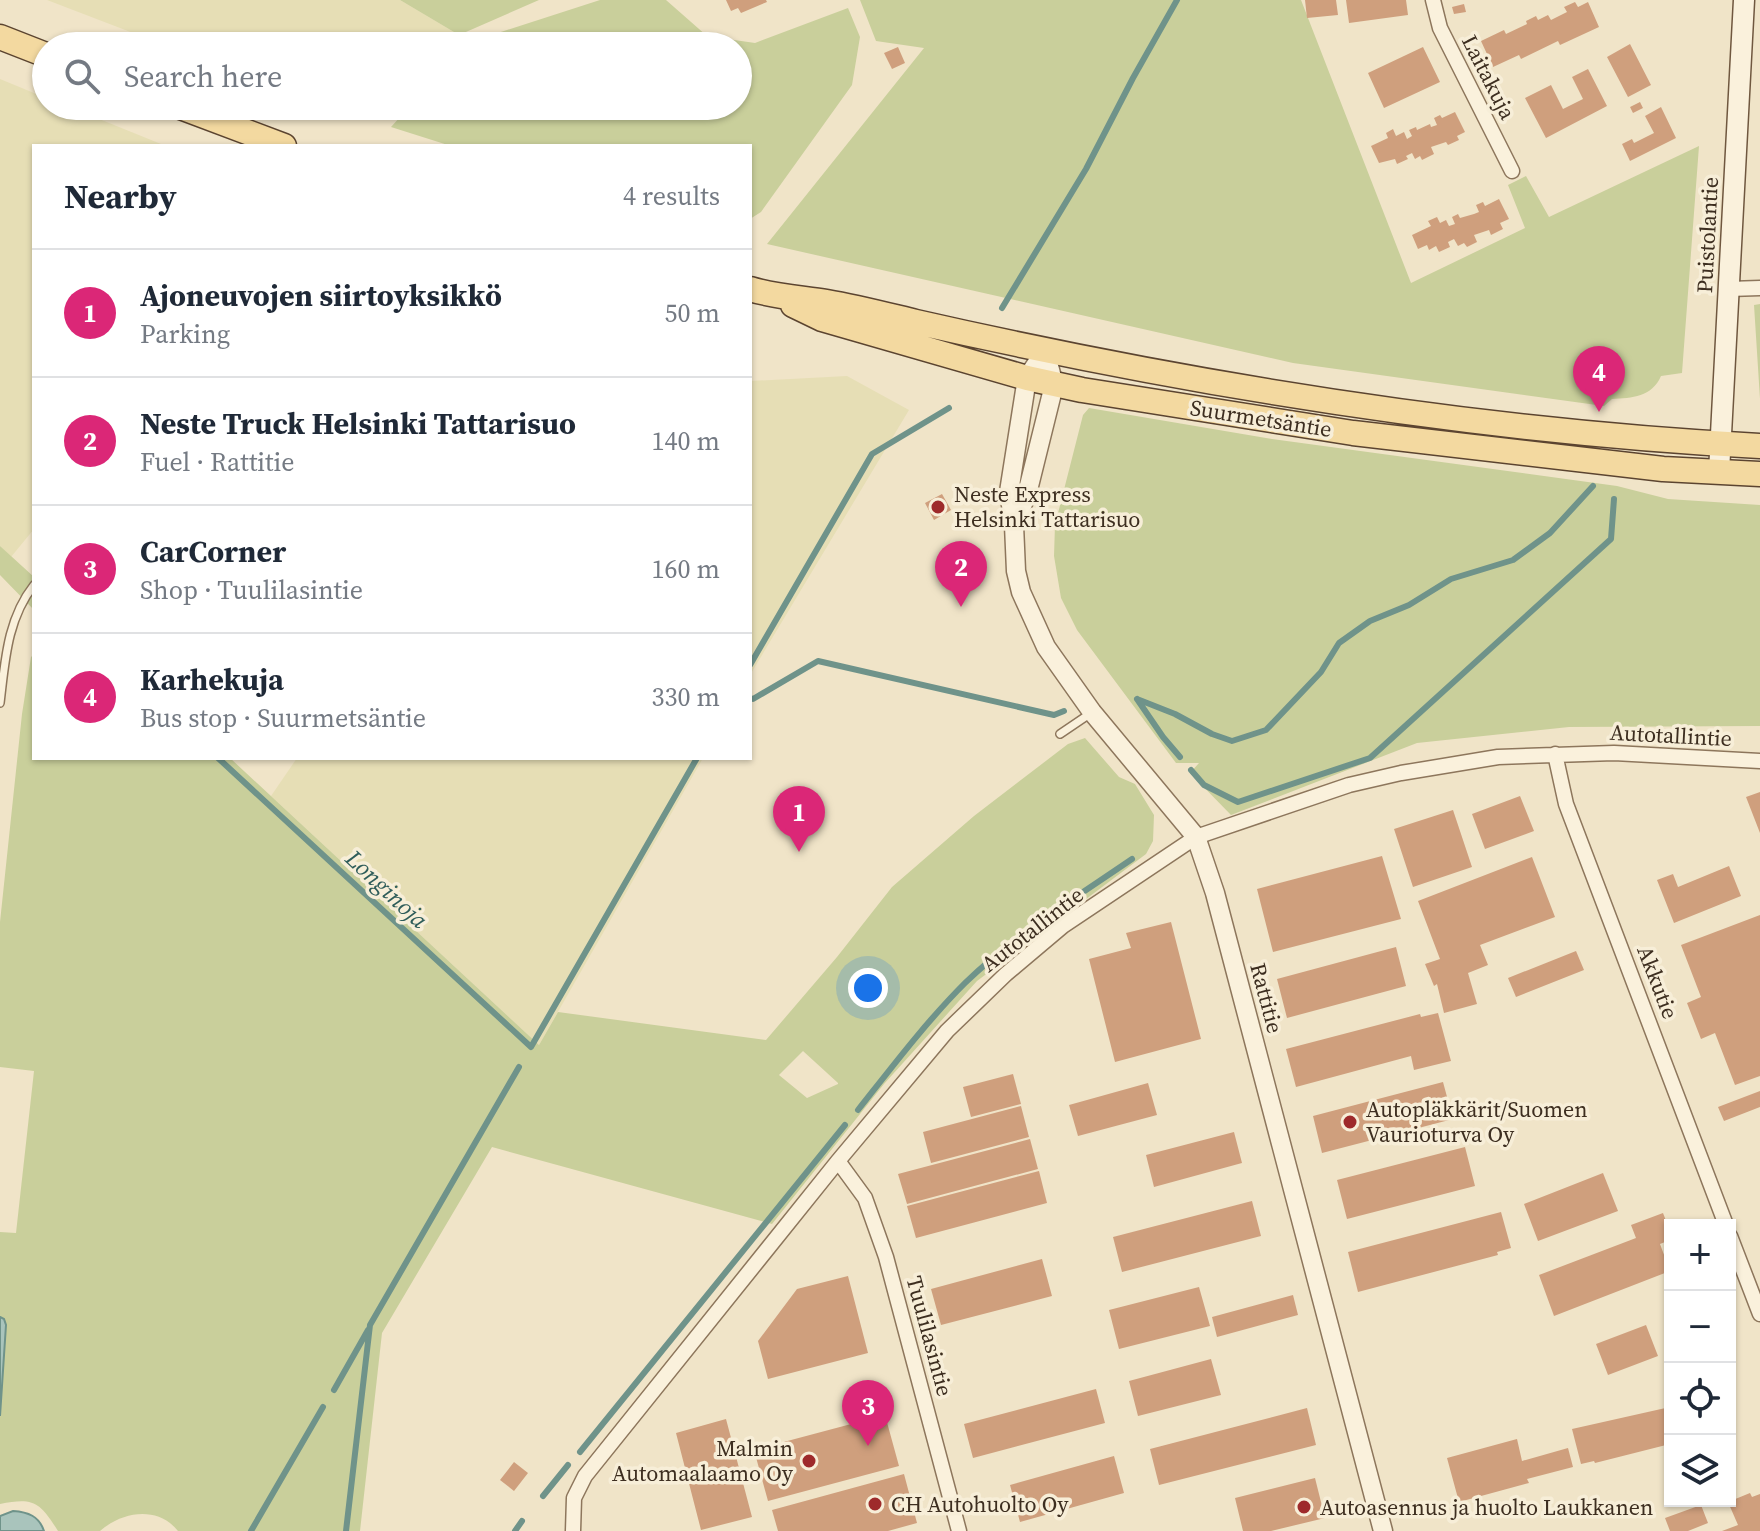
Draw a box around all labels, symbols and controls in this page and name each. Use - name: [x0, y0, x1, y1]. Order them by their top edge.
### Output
- street label: Laitakuja: [1455, 30, 1523, 125]
- search box: [32, 32, 752, 120]
- icon: search: [60, 54, 104, 98]
- text: Search here: [124, 56, 282, 97]
- text: Nearby: [64, 173, 177, 219]
- street label: Puistolantie: [1689, 176, 1725, 294]
- text: 4 results: [623, 178, 720, 214]
- text: Ajoneuvojen siirtoyksikkö: [140, 275, 502, 316]
- text: 1: [83, 295, 97, 331]
- text: 50 m: [665, 295, 720, 331]
- text: Parking: [140, 316, 230, 352]
- pin: 4: [1573, 346, 1625, 412]
- street label: Suurmetsäntie: [1188, 392, 1334, 444]
- text: Neste Truck Helsinki Tattarisuo: [140, 403, 576, 444]
- text: 2: [83, 423, 97, 459]
- text: 140 m: [652, 423, 720, 459]
- text: Fuel · Rattitie: [140, 444, 295, 480]
- place label: Neste Express Helsinki Tattarisuo: [954, 479, 1140, 534]
- marker: Neste Express Helsinki Tattarisuo: [929, 498, 947, 516]
- text: CarCorner: [140, 531, 286, 572]
- pin: 2: [935, 541, 987, 607]
- text: 3: [83, 551, 97, 587]
- text: 160 m: [652, 551, 720, 587]
- text: Shop · Tuulilasintie: [140, 572, 363, 608]
- text: Karhekuja: [140, 659, 284, 700]
- text: 4: [83, 679, 97, 715]
- text: 330 m: [652, 679, 720, 715]
- text: Bus stop · Suurmetsäntie: [140, 700, 426, 736]
- street label: Autotallintie: [1609, 717, 1733, 753]
- pin: 1: [773, 786, 825, 852]
- water label: Longinoja: [338, 842, 436, 936]
- street label: Autotallintie: [975, 880, 1089, 978]
- street label: Akkutie: [1630, 941, 1686, 1023]
- street label: Rattitie: [1243, 960, 1291, 1036]
- your location: [848, 968, 888, 1008]
- place label: Autopläkkärit/Suomen Vaurioturva Oy: [1366, 1094, 1588, 1149]
- marker: Autopläkkärit/Suomen Vaurioturva Oy: [1341, 1113, 1359, 1131]
- map controls: [1664, 1219, 1736, 1507]
- button: +: [1664, 1219, 1736, 1291]
- street label: Tuulilasintie: [900, 1273, 960, 1399]
- button: −: [1664, 1291, 1736, 1363]
- button: locate: [1664, 1363, 1736, 1435]
- pin: 3: [842, 1380, 894, 1446]
- place label: Malmin Automaalaamo Oy: [612, 1433, 794, 1488]
- button: layers: [1664, 1435, 1736, 1507]
- marker: Malmin Automaalaamo Oy: [800, 1452, 818, 1470]
- place label: CH Autohuolto Oy: [891, 1489, 1069, 1519]
- place label: Autoasennus ja huolto Laukkanen: [1320, 1492, 1653, 1522]
- marker: CH Autohuolto Oy: [866, 1495, 884, 1513]
- marker: Autoasennus ja huolto Laukkanen: [1295, 1498, 1313, 1516]

